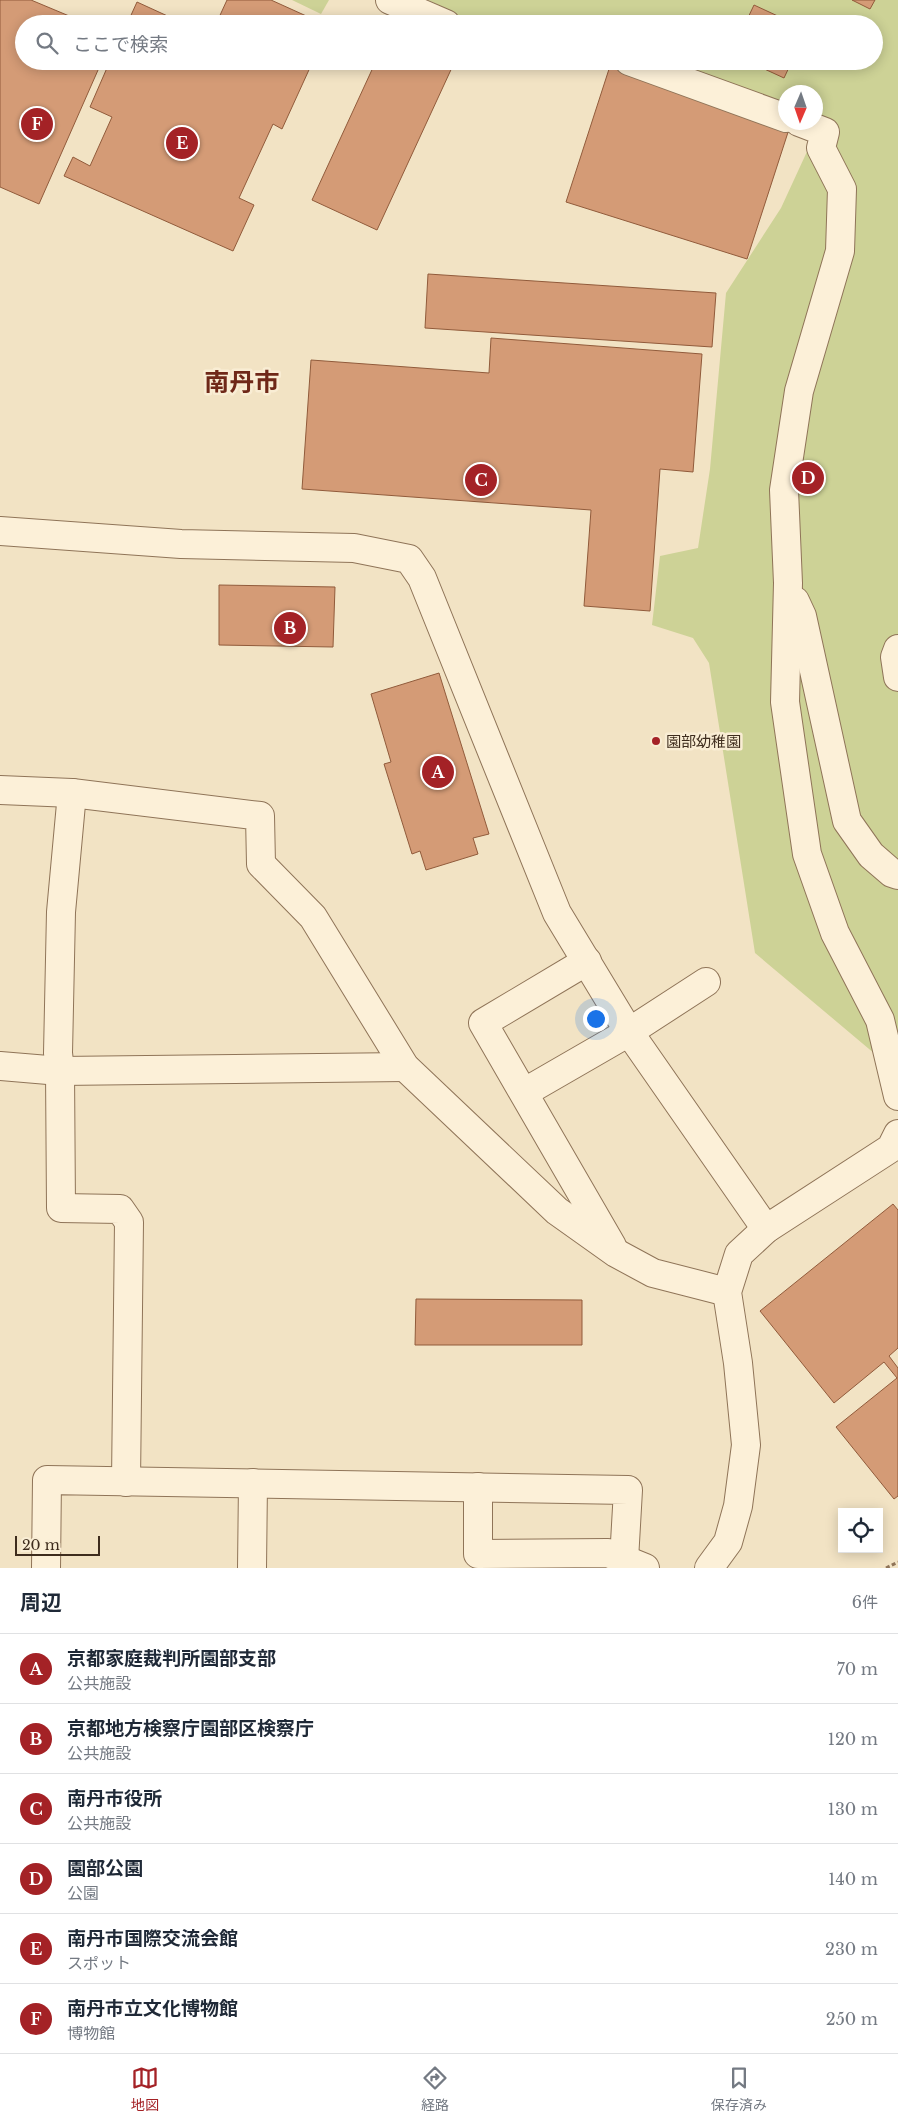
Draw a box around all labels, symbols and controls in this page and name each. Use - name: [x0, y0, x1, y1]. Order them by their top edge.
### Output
- search box: [15, 15, 883, 70]
- icon: search: [33, 29, 61, 57]
- text: ここで検索: [73, 33, 168, 56]
- north arrow: [778, 85, 823, 130]
- pin: F: [21, 105, 53, 143]
- pin: E: [166, 124, 198, 162]
- district label: 南丹市: [204, 367, 280, 398]
- pin: D: [792, 459, 824, 497]
- pin: C: [465, 461, 497, 499]
- pin: B: [274, 609, 306, 647]
- place label: 園部幼稚園: [666, 732, 741, 751]
- marker: 園部幼稚園: [650, 735, 662, 747]
- pin: A: [422, 753, 454, 791]
- your location: [583, 1006, 609, 1032]
- map controls: [838, 1508, 883, 1553]
- button: locate: [838, 1508, 883, 1553]
- scale bar: [15, 1533, 100, 1556]
- text: 20 m: [22, 1536, 60, 1554]
- text: 周辺: [20, 1590, 62, 1616]
- text: 6件: [852, 1592, 878, 1612]
- text: 京都家庭裁判所園部支部: [67, 1647, 276, 1670]
- text: A: [30, 1659, 42, 1679]
- text: 70 m: [837, 1659, 878, 1679]
- text: 公共施設: [67, 1673, 131, 1693]
- text: 京都地方検察庁園部区検察庁: [67, 1717, 314, 1740]
- text: B: [30, 1729, 42, 1749]
- text: 120 m: [828, 1729, 878, 1749]
- text: 公共施設: [67, 1743, 131, 1763]
- text: 南丹市役所: [67, 1787, 162, 1810]
- text: C: [29, 1799, 43, 1819]
- text: 130 m: [828, 1799, 878, 1819]
- text: 公共施設: [67, 1813, 131, 1833]
- text: 園部公園: [67, 1857, 143, 1880]
- text: D: [29, 1869, 43, 1889]
- text: 140 m: [828, 1869, 878, 1889]
- text: 公園: [67, 1883, 99, 1903]
- text: 南丹市国際交流会館: [67, 1927, 238, 1950]
- text: E: [30, 1939, 42, 1959]
- text: 230 m: [825, 1939, 878, 1959]
- text: スポット: [67, 1953, 131, 1973]
- text: 南丹市立文化博物館: [67, 1997, 238, 2020]
- text: F: [30, 2009, 42, 2029]
- text: 250 m: [826, 2009, 878, 2029]
- text: 博物館: [67, 2023, 115, 2043]
- tab: 地図: [131, 2064, 159, 2114]
- tab: 経路: [421, 2064, 449, 2114]
- tab: 保存済み: [711, 2064, 767, 2114]

